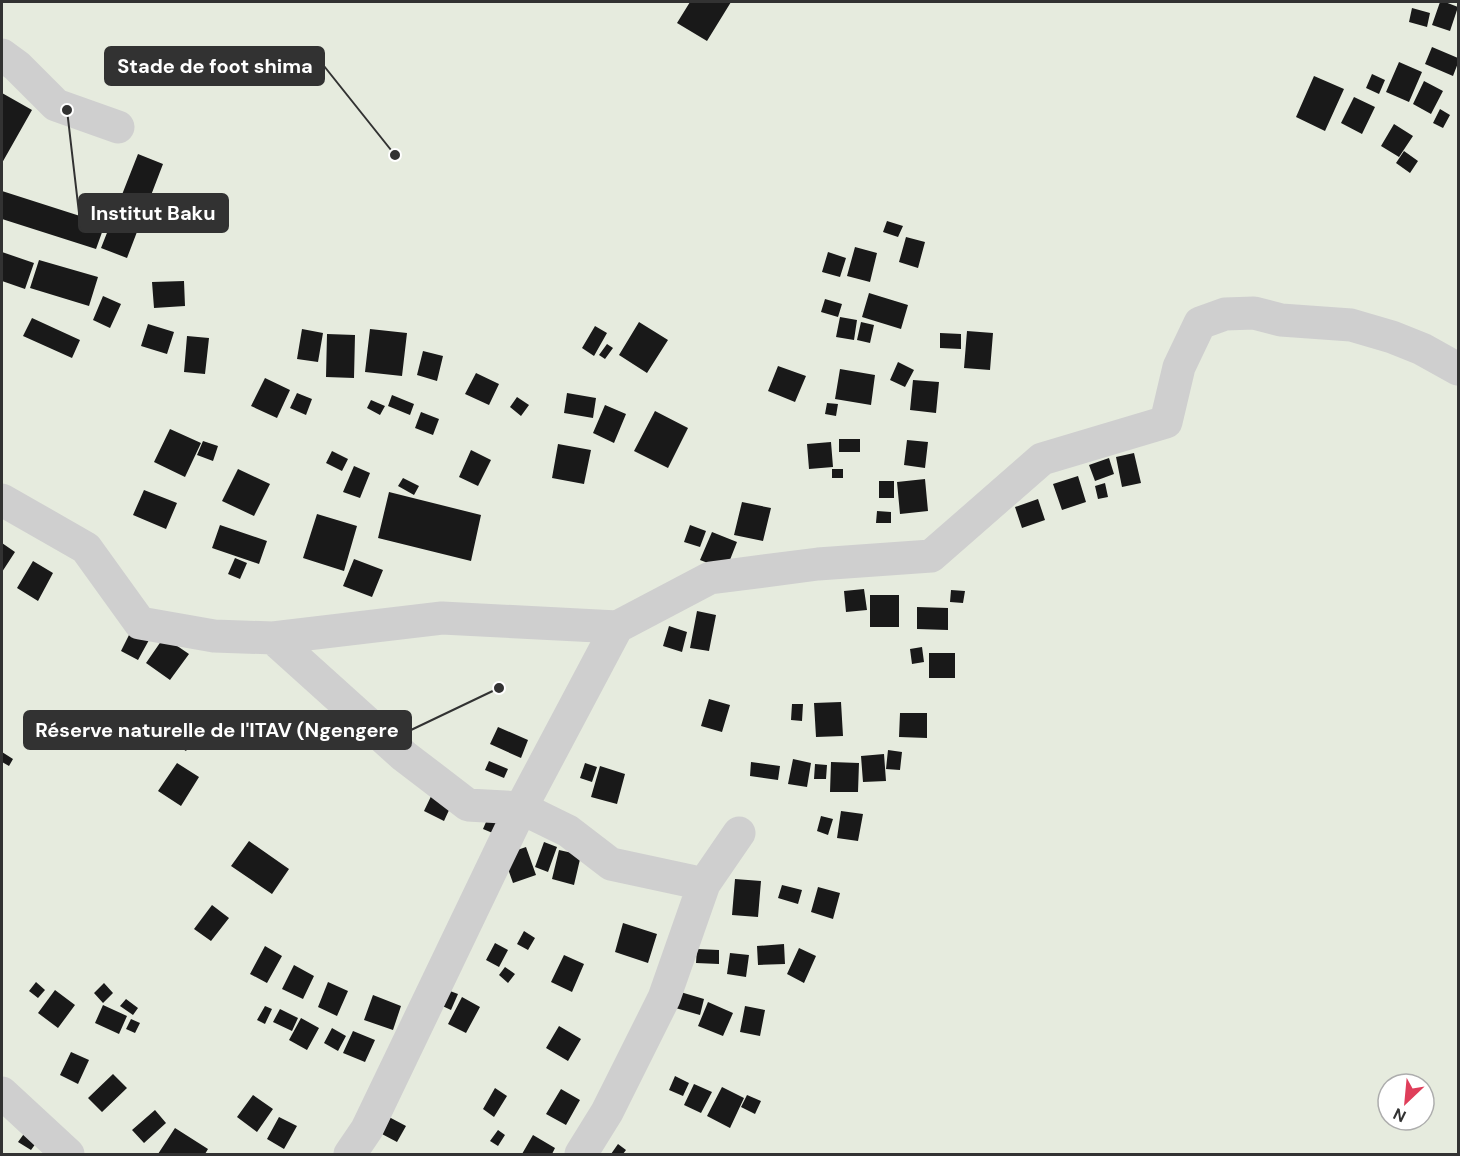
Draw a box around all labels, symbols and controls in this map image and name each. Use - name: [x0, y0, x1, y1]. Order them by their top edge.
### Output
- callout: Stade de foot shima: [105, 47, 324, 85]
- text: Stade de foot shima: [117, 53, 313, 79]
- callout: Institut Baku: [79, 194, 228, 232]
- text: Institut Baku: [91, 200, 215, 226]
- callout: Réserve naturelle de l'ITAV (Ngengere: [24, 711, 411, 749]
- text: Réserve naturelle de l'ITAV (Ngengere: [35, 717, 399, 743]
- north arrow: [1376, 1072, 1436, 1132]
- text: N: [1390, 1103, 1409, 1127]

